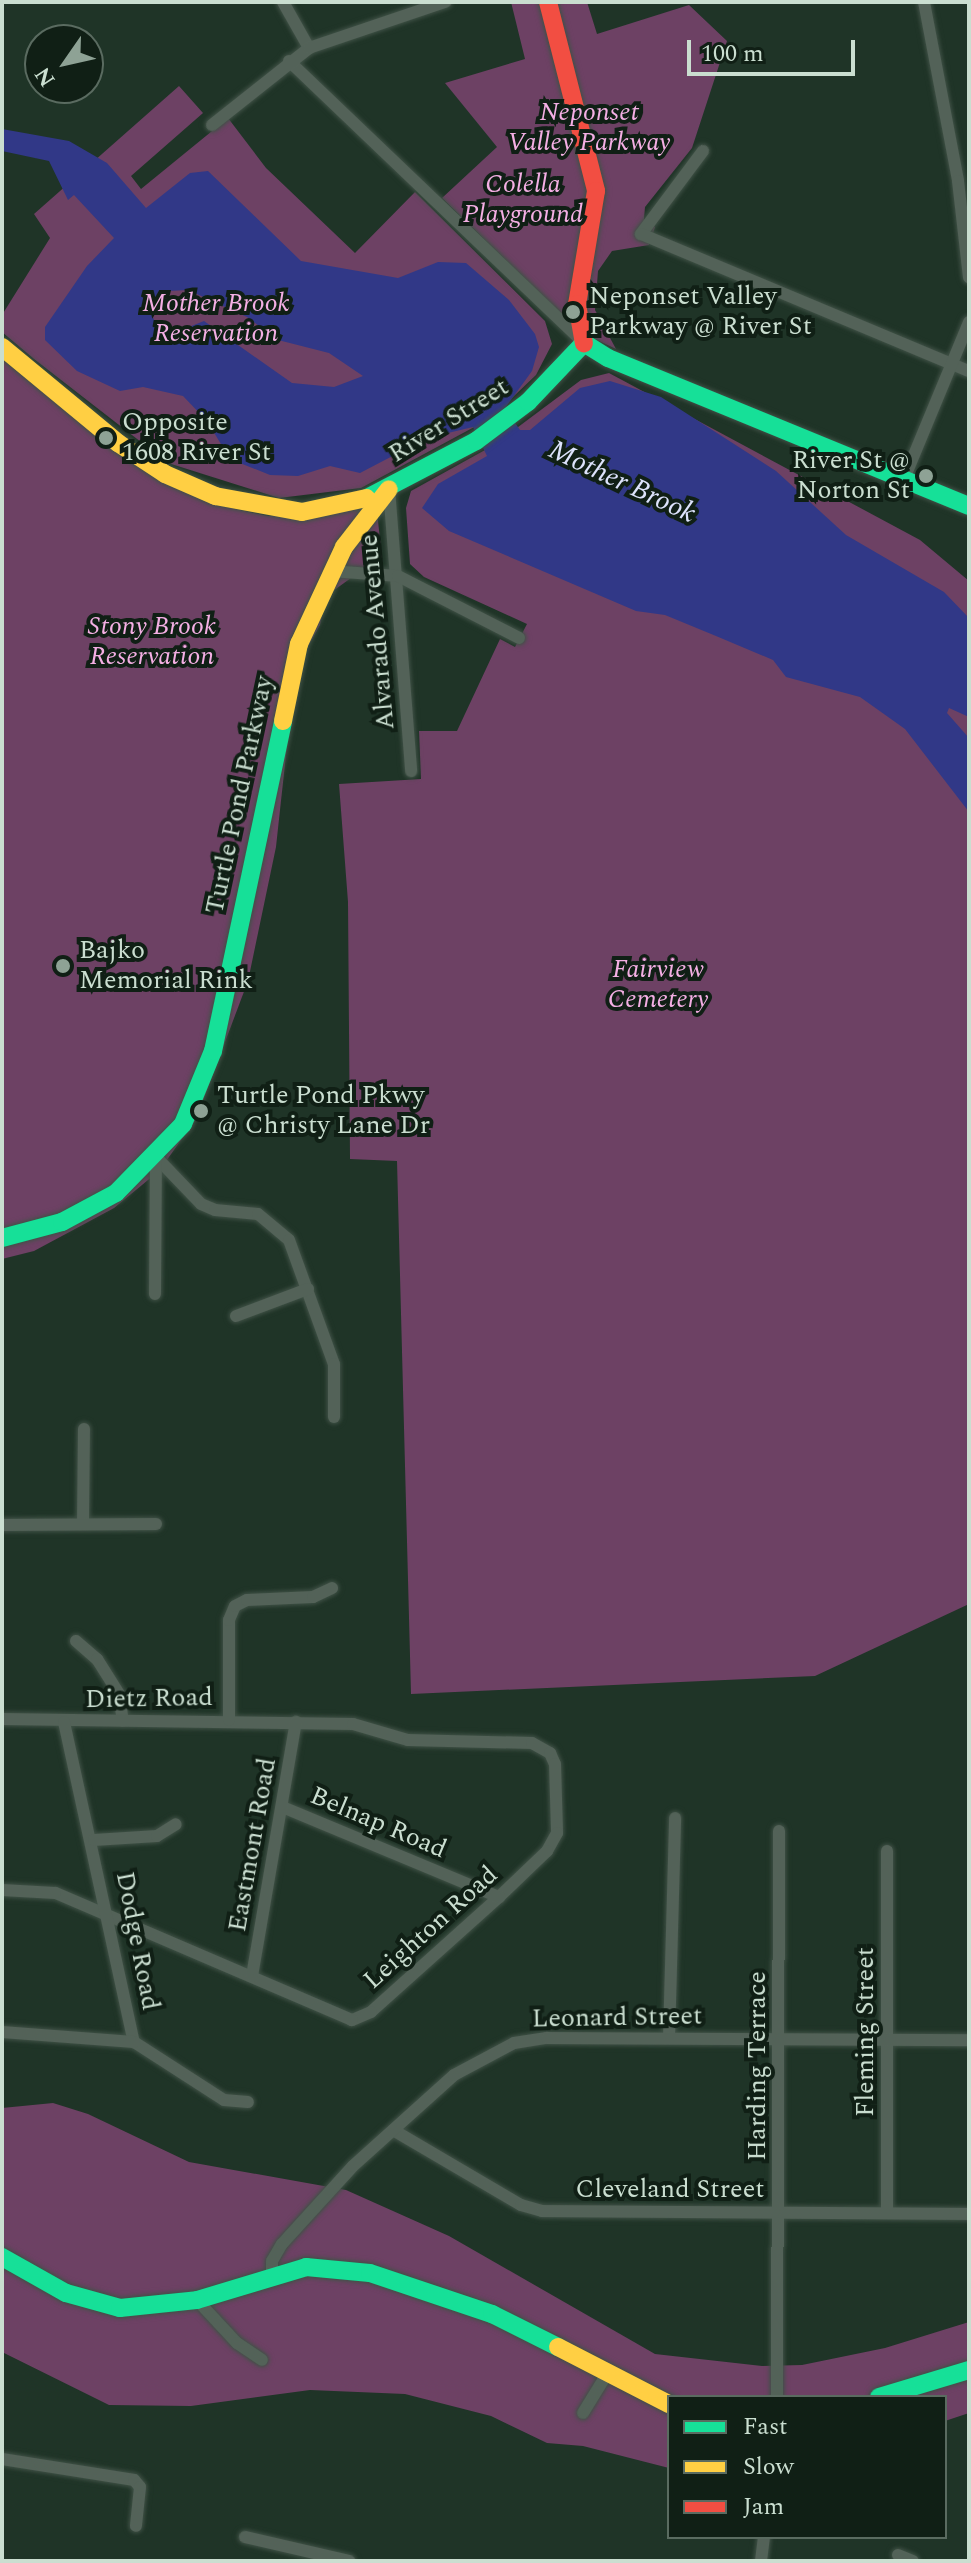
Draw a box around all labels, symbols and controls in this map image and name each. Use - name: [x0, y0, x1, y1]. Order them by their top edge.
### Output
- north arrow: [24, 24, 104, 104]
- scale bar: [691, 24, 859, 74]
- text: 100 m: [701, 36, 764, 72]
- text: N: [27, 60, 64, 93]
- park label: Neponset Valley Parkway: [508, 97, 670, 158]
- park label: Colella Playground: [463, 169, 583, 230]
- place label: Neponset Valley Parkway @ River St: [589, 281, 812, 342]
- park label: Mother Brook Reservation: [142, 288, 290, 350]
- marker: Neponset Valley Parkway @ River St: [564, 303, 582, 321]
- street label: River Street: [383, 372, 515, 470]
- place label: Opposite 1608 River St: [122, 407, 271, 468]
- marker: Opposite 1608 River St: [97, 429, 115, 447]
- water label: Mother Brook: [543, 433, 701, 531]
- place label: River St @ Norton St: [792, 445, 910, 506]
- marker: River St @ Norton St: [917, 467, 935, 485]
- street label: Alvarado Avenue: [354, 533, 402, 731]
- park label: Stony Brook Reservation: [88, 611, 216, 672]
- street label: Turtle Pond Parkway: [200, 673, 280, 917]
- place label: Bajko Memorial Rink: [79, 935, 253, 996]
- park label: Fairview Cemetery: [608, 954, 708, 1016]
- marker: Bajko Memorial Rink: [54, 957, 72, 975]
- place label: Turtle Pond Pkwy @ Christy Lane Dr: [217, 1080, 430, 1142]
- marker: Turtle Pond Pkwy @ Christy Lane Dr: [192, 1102, 210, 1120]
- street label: Dietz Road: [85, 1682, 213, 1716]
- street label: Eastmont Road: [222, 1756, 284, 1934]
- street label: Belnap Road: [305, 1780, 451, 1866]
- street label: Leighton Road: [358, 1860, 504, 1996]
- street label: Dodge Road: [108, 1869, 166, 2013]
- street label: Fleming Street: [850, 1947, 882, 2117]
- street label: Harding Terrace: [742, 1971, 774, 2161]
- street label: Leonard Street: [532, 2001, 702, 2035]
- street label: Cleveland Street: [576, 2174, 764, 2206]
- legend: [667, 2395, 947, 2539]
- text: Fast: [743, 2409, 788, 2445]
- text: Slow: [743, 2449, 794, 2485]
- text: Jam: [743, 2489, 784, 2525]

